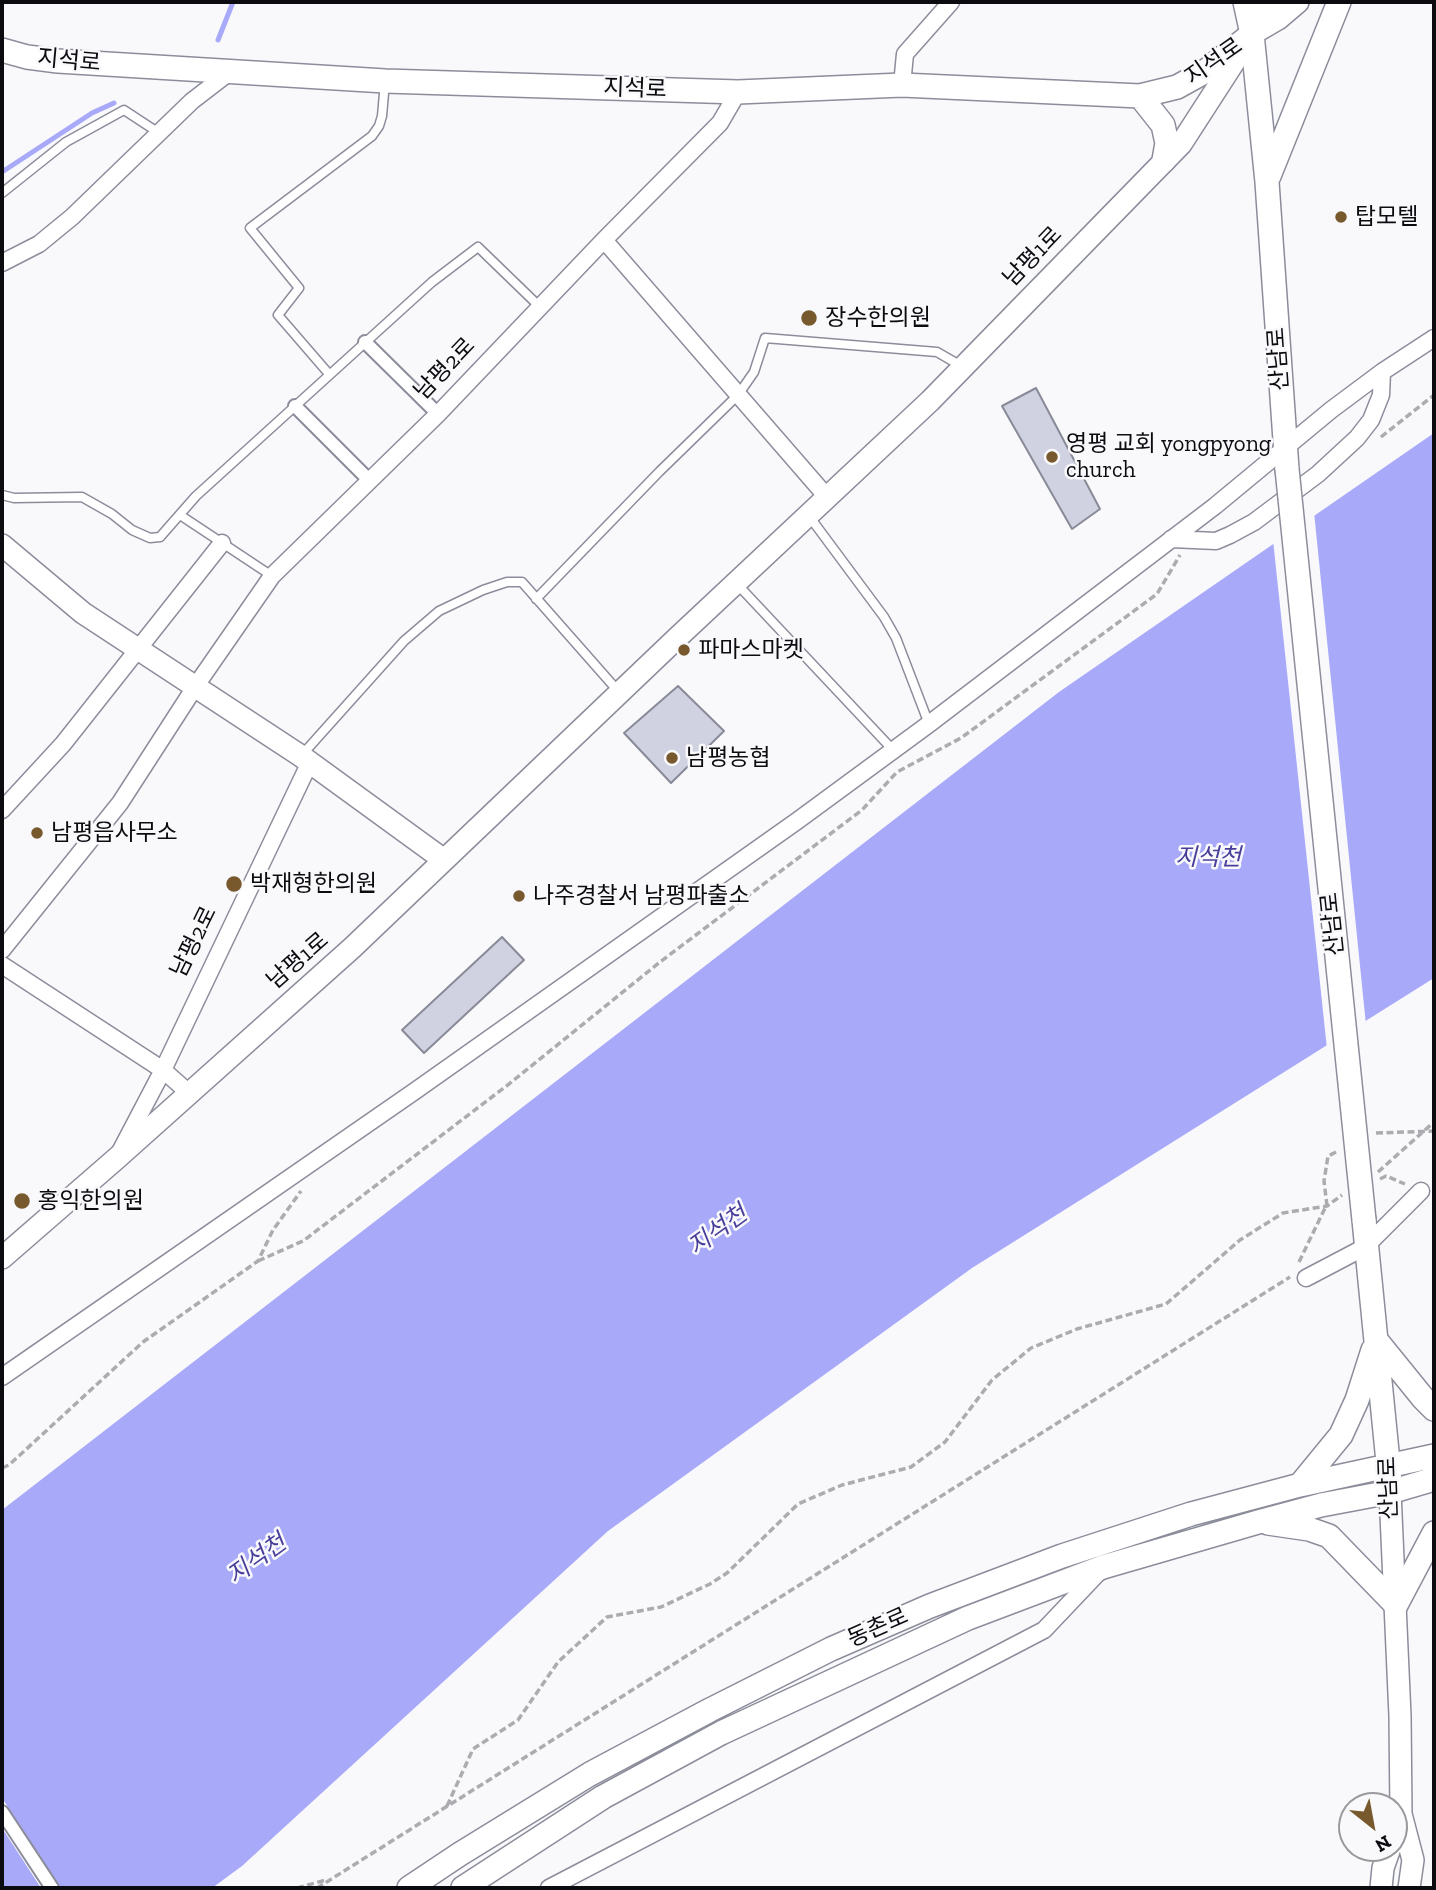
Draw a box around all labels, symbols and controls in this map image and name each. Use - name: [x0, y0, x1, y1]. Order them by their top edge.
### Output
- street label: 지석로: [1180, 32, 1248, 92]
- street label: 지석로: [36, 44, 102, 78]
- street label: 지석로: [603, 74, 667, 104]
- place label: 탑모텔: [1355, 203, 1418, 231]
- marker: 탑모텔: [1333, 209, 1349, 225]
- street label: 남평1로: [998, 221, 1068, 293]
- place label: 장수한의원: [825, 304, 931, 332]
- marker: 장수한의원: [799, 308, 819, 328]
- street label: 산남로: [1263, 326, 1295, 392]
- street label: 남평2로: [409, 332, 481, 406]
- place label: 영평 교회 yongpyong church: [1066, 430, 1271, 484]
- marker: 영평 교회 yongpyong church: [1044, 449, 1060, 465]
- place label: 파마스마켓: [698, 636, 804, 664]
- marker: 파마스마켓: [676, 642, 692, 658]
- place label: 남평농협: [686, 744, 771, 772]
- marker: 남평농협: [664, 750, 680, 766]
- place label: 남평읍사무소: [51, 819, 178, 847]
- marker: 남평읍사무소: [29, 825, 45, 841]
- water label: 지석천: [1175, 844, 1241, 872]
- place label: 박재형한의원: [250, 870, 377, 898]
- marker: 박재형한의원: [224, 874, 244, 894]
- place label: 나주경찰서 남평파출소: [533, 882, 750, 910]
- marker: 나주경찰서 남평파출소: [511, 888, 527, 904]
- street label: 산남로: [1316, 891, 1350, 957]
- street label: 남평2로: [165, 902, 223, 982]
- street label: 남평1로: [262, 927, 334, 995]
- place label: 홍익한의원: [38, 1187, 144, 1215]
- marker: 홍익한의원: [12, 1191, 32, 1211]
- water label: 지석천: [683, 1200, 753, 1262]
- street label: 산남로: [1374, 1456, 1404, 1520]
- water label: 지석천: [222, 1529, 292, 1591]
- street label: 동촌로: [843, 1602, 913, 1654]
- north arrow: [1338, 1792, 1408, 1862]
- text: N: [1371, 1830, 1395, 1857]

